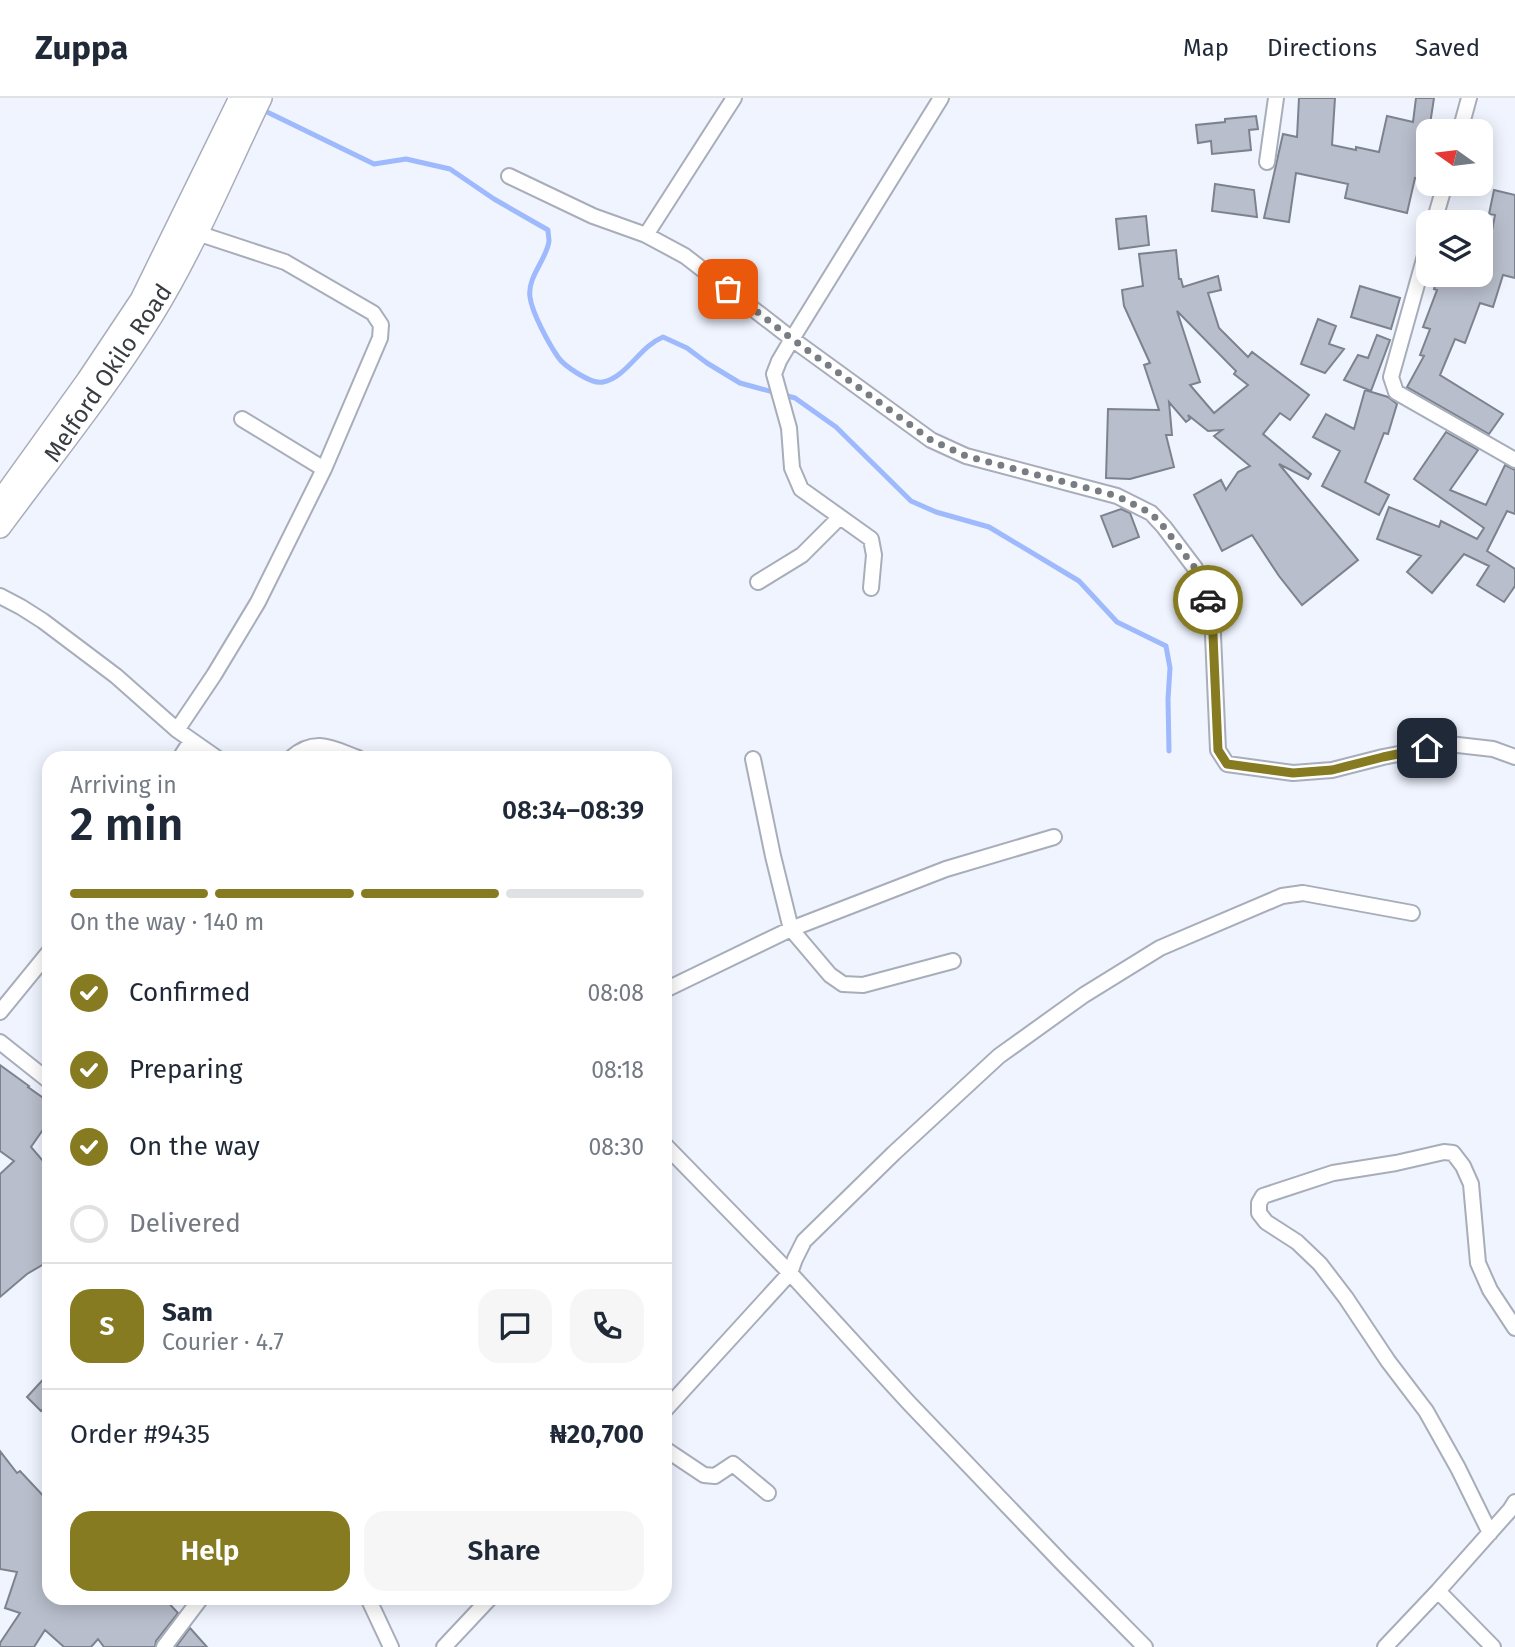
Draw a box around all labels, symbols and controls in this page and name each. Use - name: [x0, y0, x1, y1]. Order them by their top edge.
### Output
- text: Zuppa: [35, 28, 128, 68]
- text: Map: [1183, 34, 1229, 62]
- text: Directions: [1267, 34, 1377, 62]
- text: Saved: [1415, 34, 1480, 62]
- north arrow: [1416, 119, 1493, 196]
- map controls: [1416, 119, 1493, 287]
- button: layers: [1416, 210, 1493, 287]
- pin: [698, 259, 758, 319]
- icon: bag: [709, 270, 747, 308]
- street label: Melford Okilo Road: [38, 279, 178, 467]
- courier: [1173, 565, 1243, 635]
- icon: car: [1189, 581, 1227, 619]
- pin: [1397, 718, 1457, 778]
- icon: home: [1408, 729, 1446, 767]
- text: Arriving in: [70, 771, 177, 799]
- text: 08:34–08:39: [502, 795, 644, 826]
- text: 2 min: [70, 797, 183, 852]
- text: On the way · 140 m: [70, 908, 264, 936]
- icon: check: [70, 974, 108, 1012]
- text: Confirmed: [129, 977, 250, 1008]
- text: 08:08: [587, 979, 644, 1007]
- icon: check: [70, 1051, 108, 1089]
- text: Preparing: [129, 1054, 242, 1085]
- text: 08:18: [591, 1056, 644, 1084]
- icon: check: [70, 1128, 108, 1166]
- text: On the way: [129, 1131, 260, 1162]
- text: 08:30: [588, 1133, 644, 1161]
- text: Delivered: [129, 1208, 241, 1239]
- button: chat: [478, 1289, 552, 1363]
- button: phone: [570, 1289, 644, 1363]
- text: Sam: [162, 1297, 213, 1328]
- text: S: [100, 1311, 114, 1342]
- text: Courier · 4.7: [162, 1328, 284, 1356]
- text: Order #9435: [70, 1419, 210, 1450]
- text: ₦20,700: [550, 1419, 644, 1450]
- button: Help: [70, 1511, 350, 1591]
- button: Share: [364, 1511, 644, 1591]

